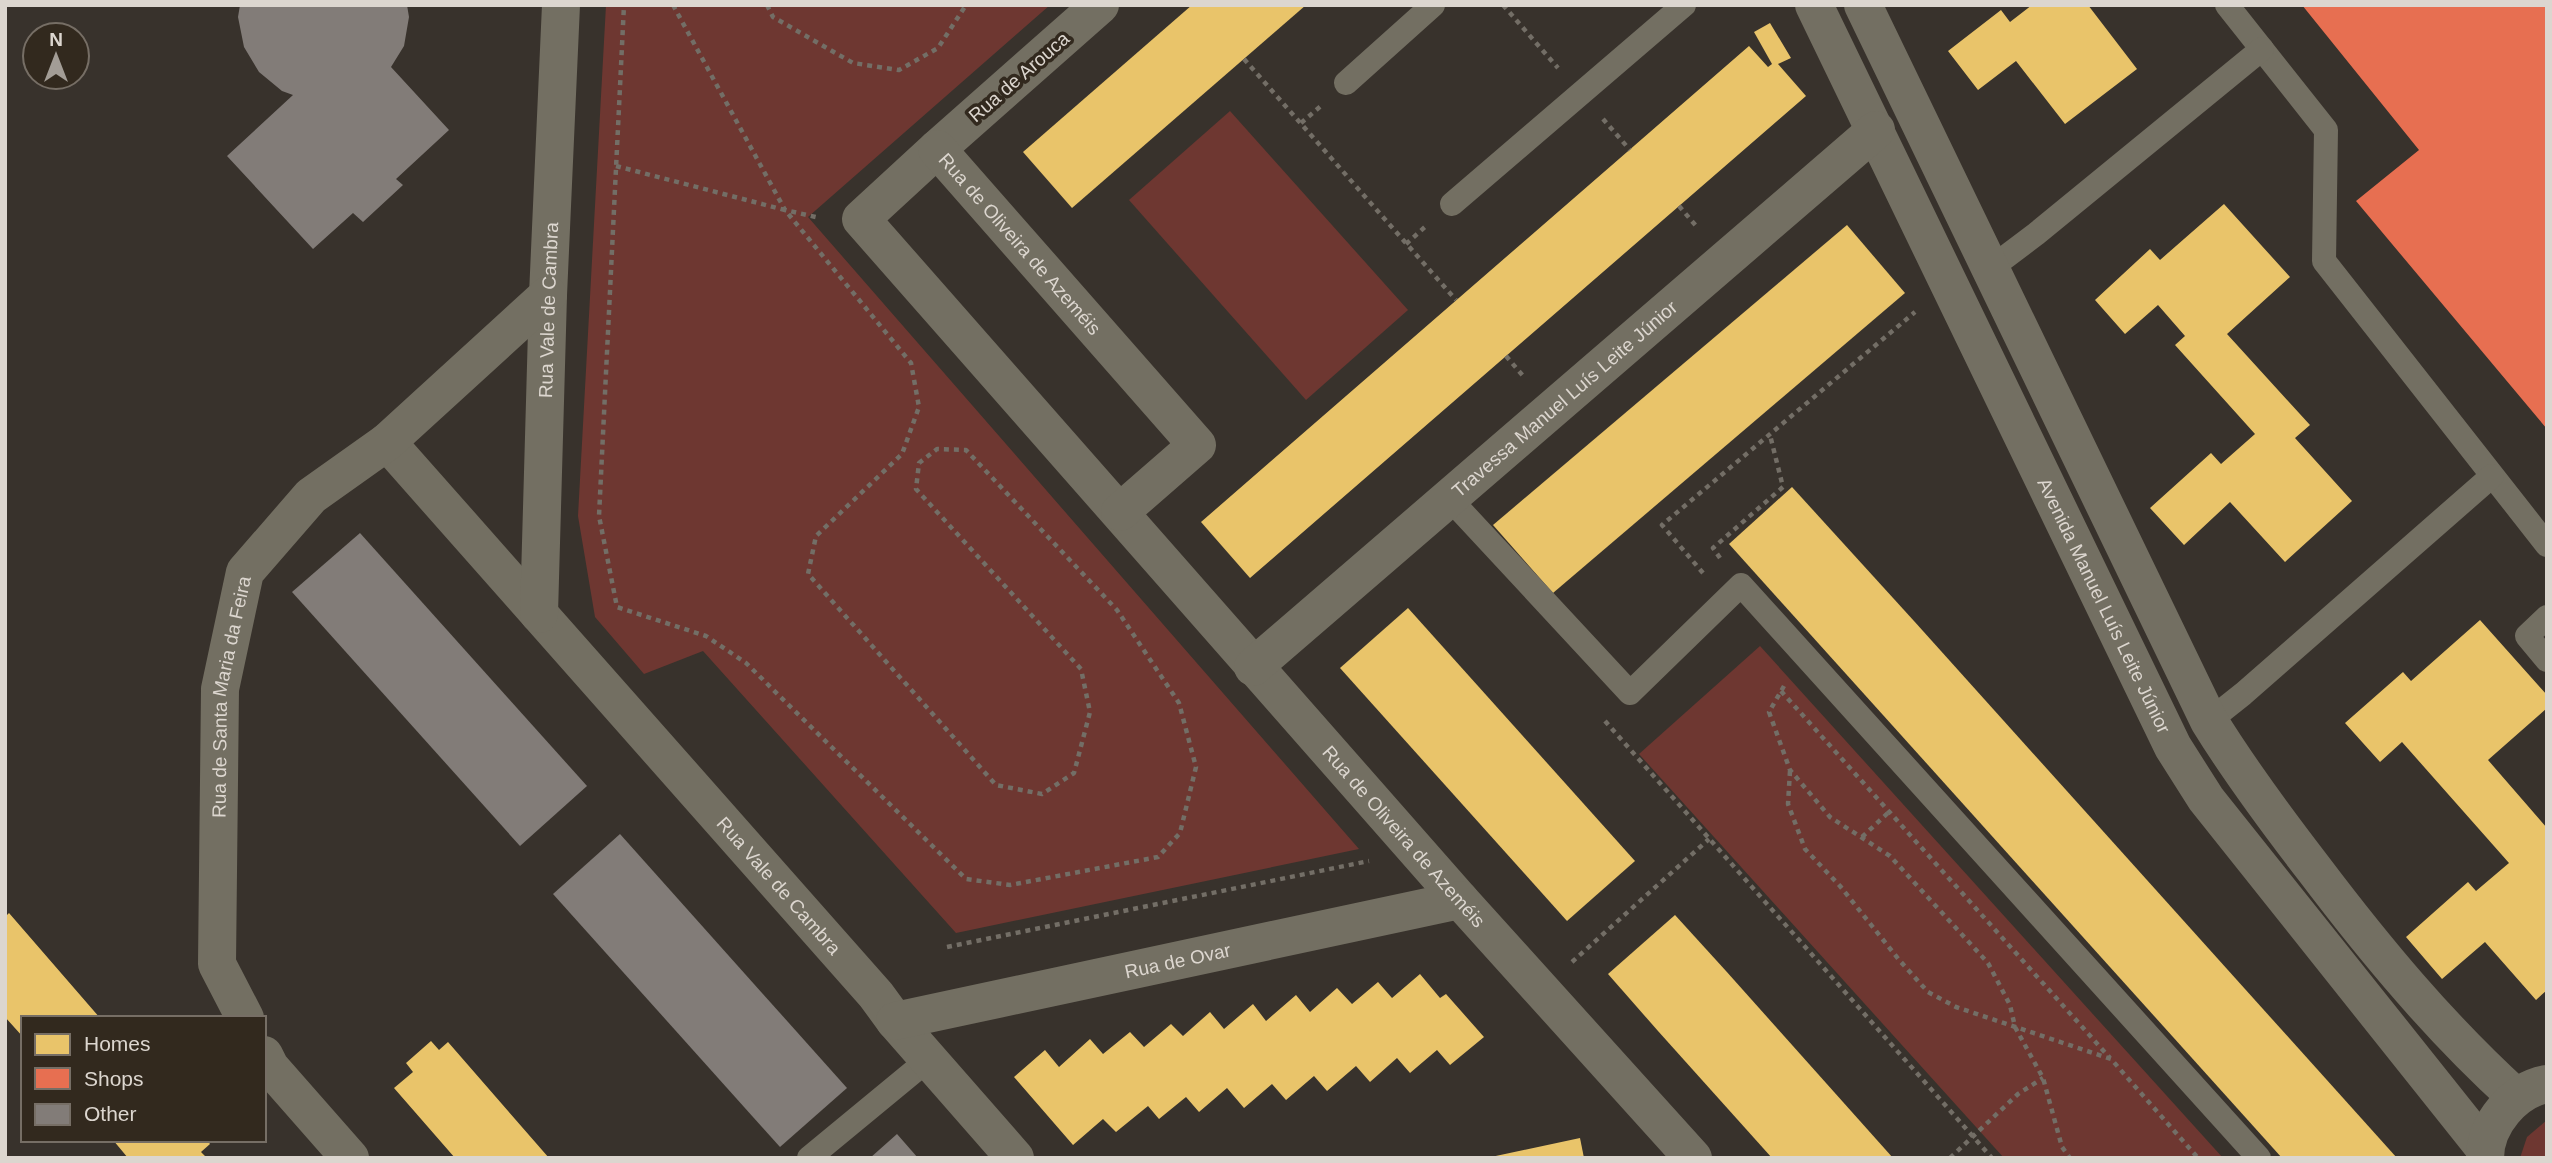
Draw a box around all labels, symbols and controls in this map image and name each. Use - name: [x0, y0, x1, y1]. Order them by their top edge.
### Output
- north arrow: [21, 21, 91, 91]
- street label: Rua de Arouca: [965, 28, 1074, 126]
- text: N: [49, 29, 63, 50]
- street label: Rua de Oliveira de Azeméis: [935, 149, 1105, 339]
- street label: Rua Vale de Cambra: [535, 221, 562, 398]
- street label: Travessa Manuel Luís Leite Júnior: [1448, 296, 1681, 501]
- street label: Avenida Manuel Luís Leite Júnior: [2034, 474, 2175, 737]
- street label: Rua de Santa Maria da Feira: [208, 574, 254, 818]
- street label: Rua de Oliveira de Azeméis: [1319, 741, 1490, 931]
- street label: Rua Vale de Cambra: [713, 813, 846, 959]
- street label: Rua de Ovar: [1123, 939, 1233, 982]
- legend: [21, 1016, 266, 1142]
- text: Homes: [84, 1032, 151, 1055]
- text: Shops: [84, 1067, 144, 1090]
- text: Other: [84, 1102, 137, 1125]

